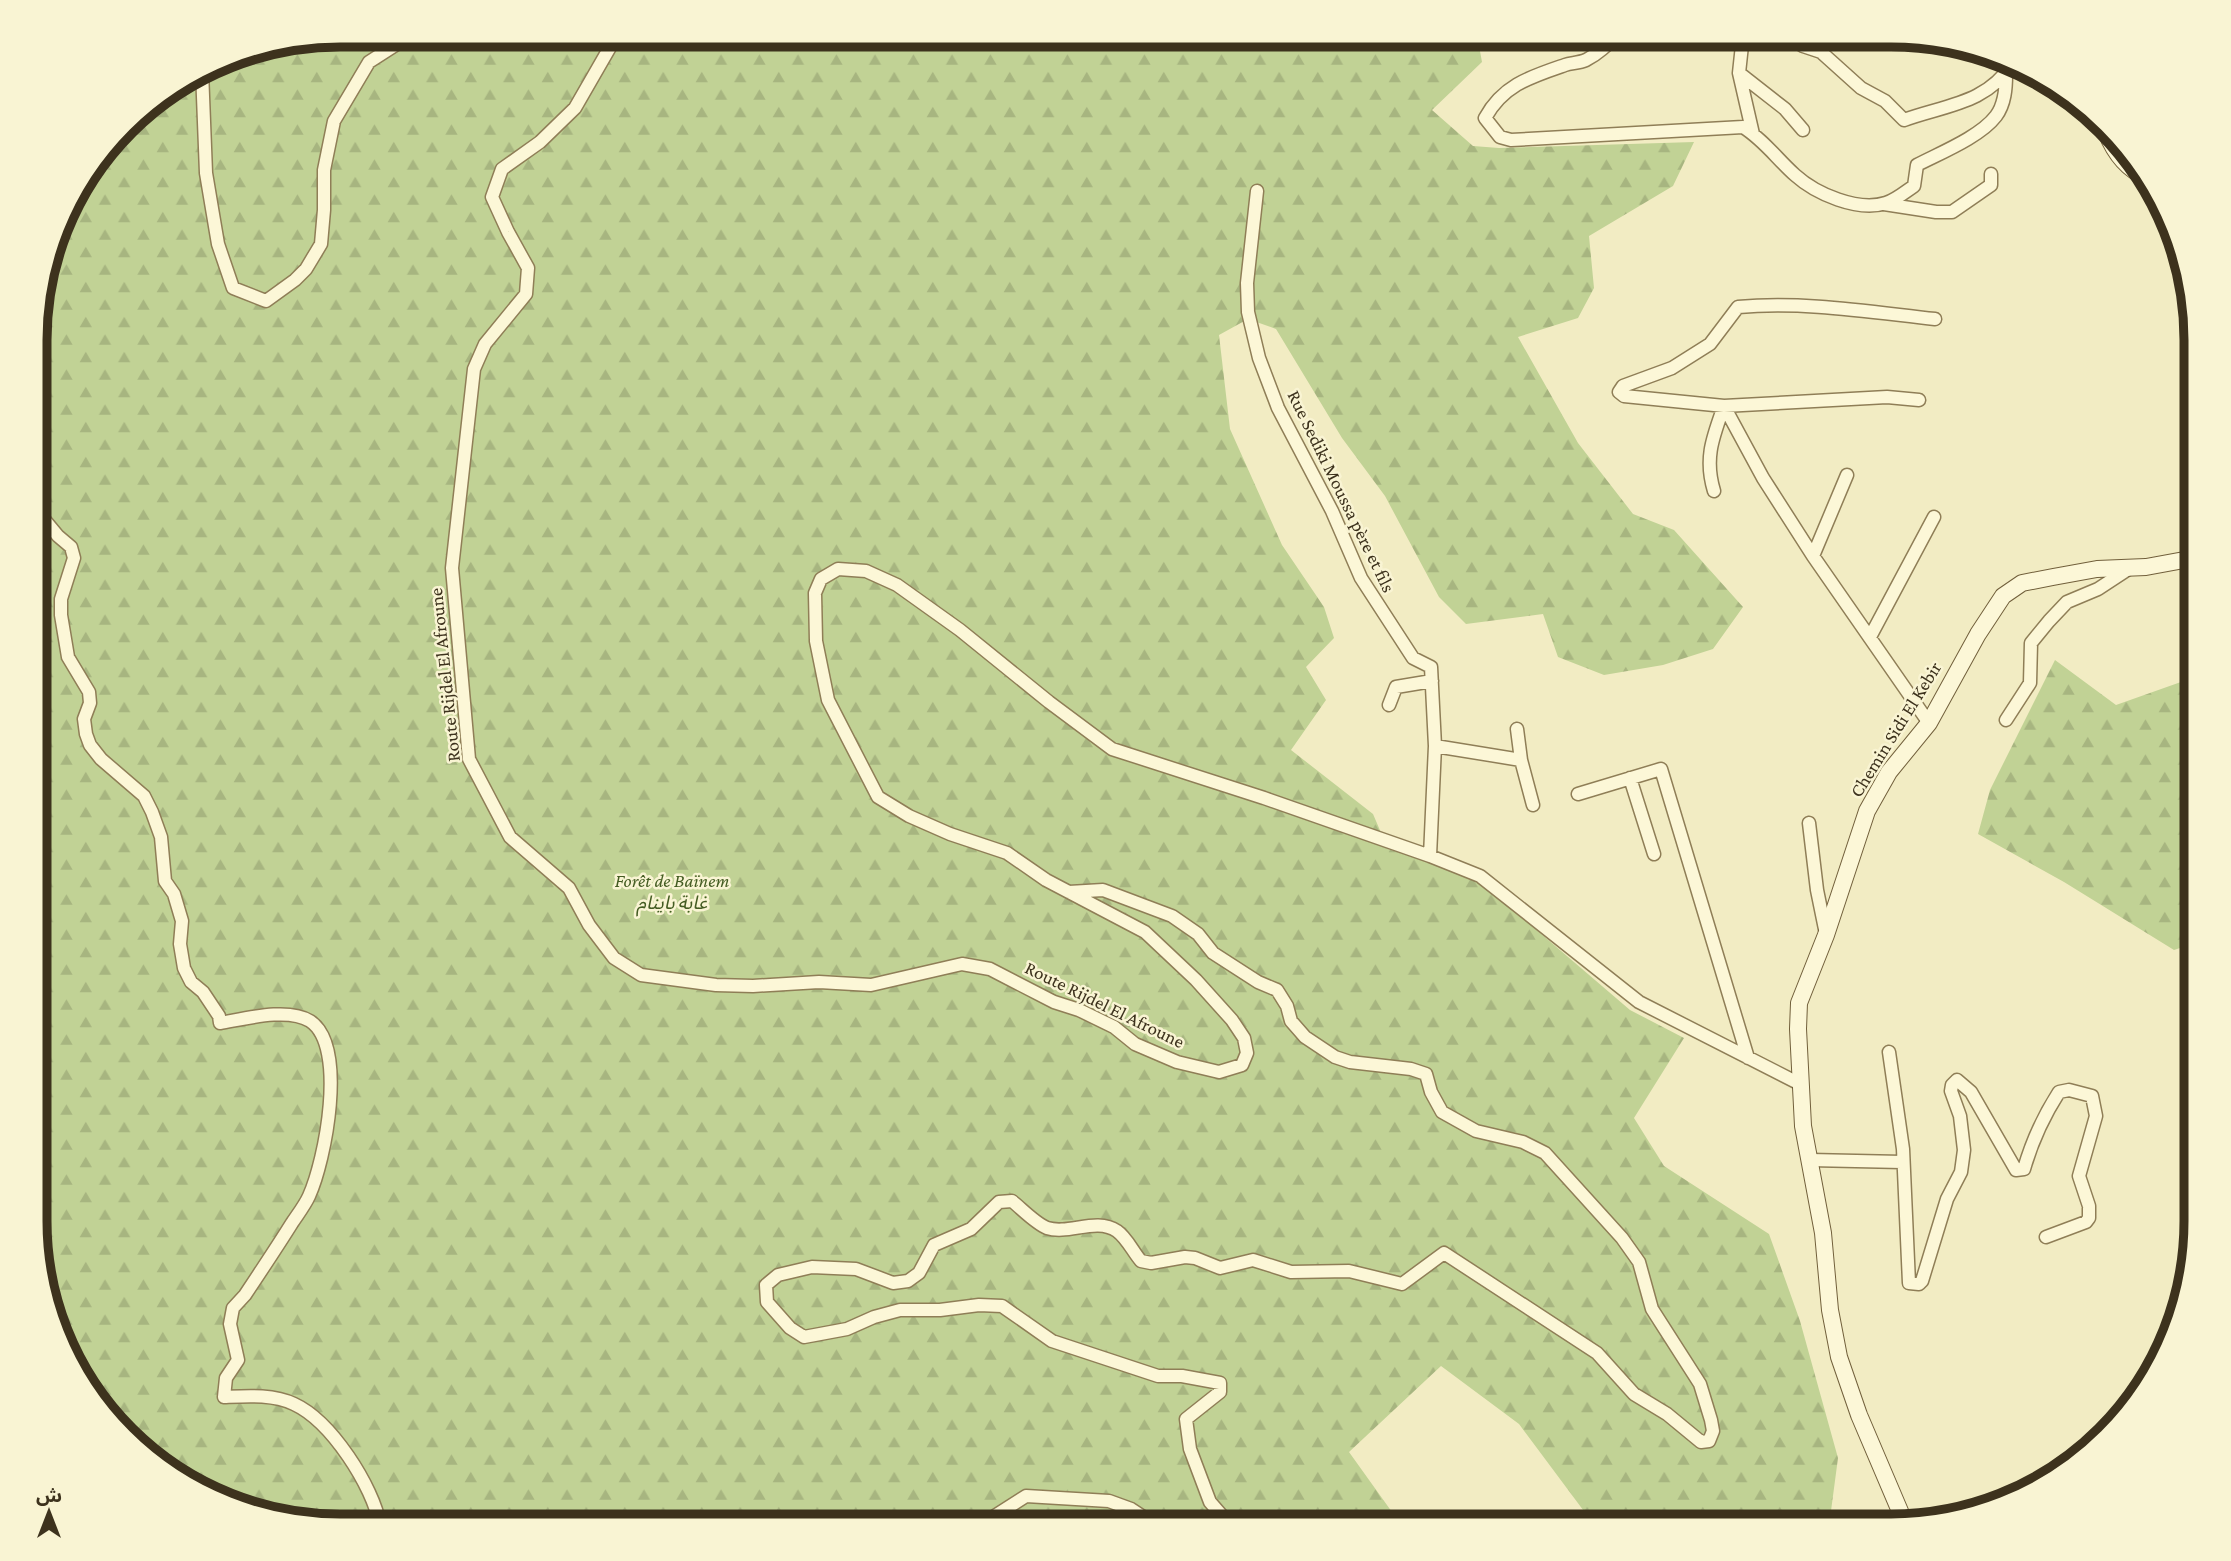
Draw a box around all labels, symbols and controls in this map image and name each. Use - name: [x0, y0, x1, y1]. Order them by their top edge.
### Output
- street label: Rue Sediki Moussa père et fils: [1283, 387, 1400, 596]
- street label: Route Rijdel El Afroune: [425, 587, 465, 763]
- street label: Chemin Sidi El Kebir: [1845, 658, 1946, 801]
- park label: Forêt de Baïnem غابة باينام: [615, 870, 729, 917]
- street label: Route Rijdel El Afroune: [1021, 957, 1188, 1053]
- north arrow: [14, 1477, 84, 1547]
- text: ش: [36, 1485, 62, 1506]

